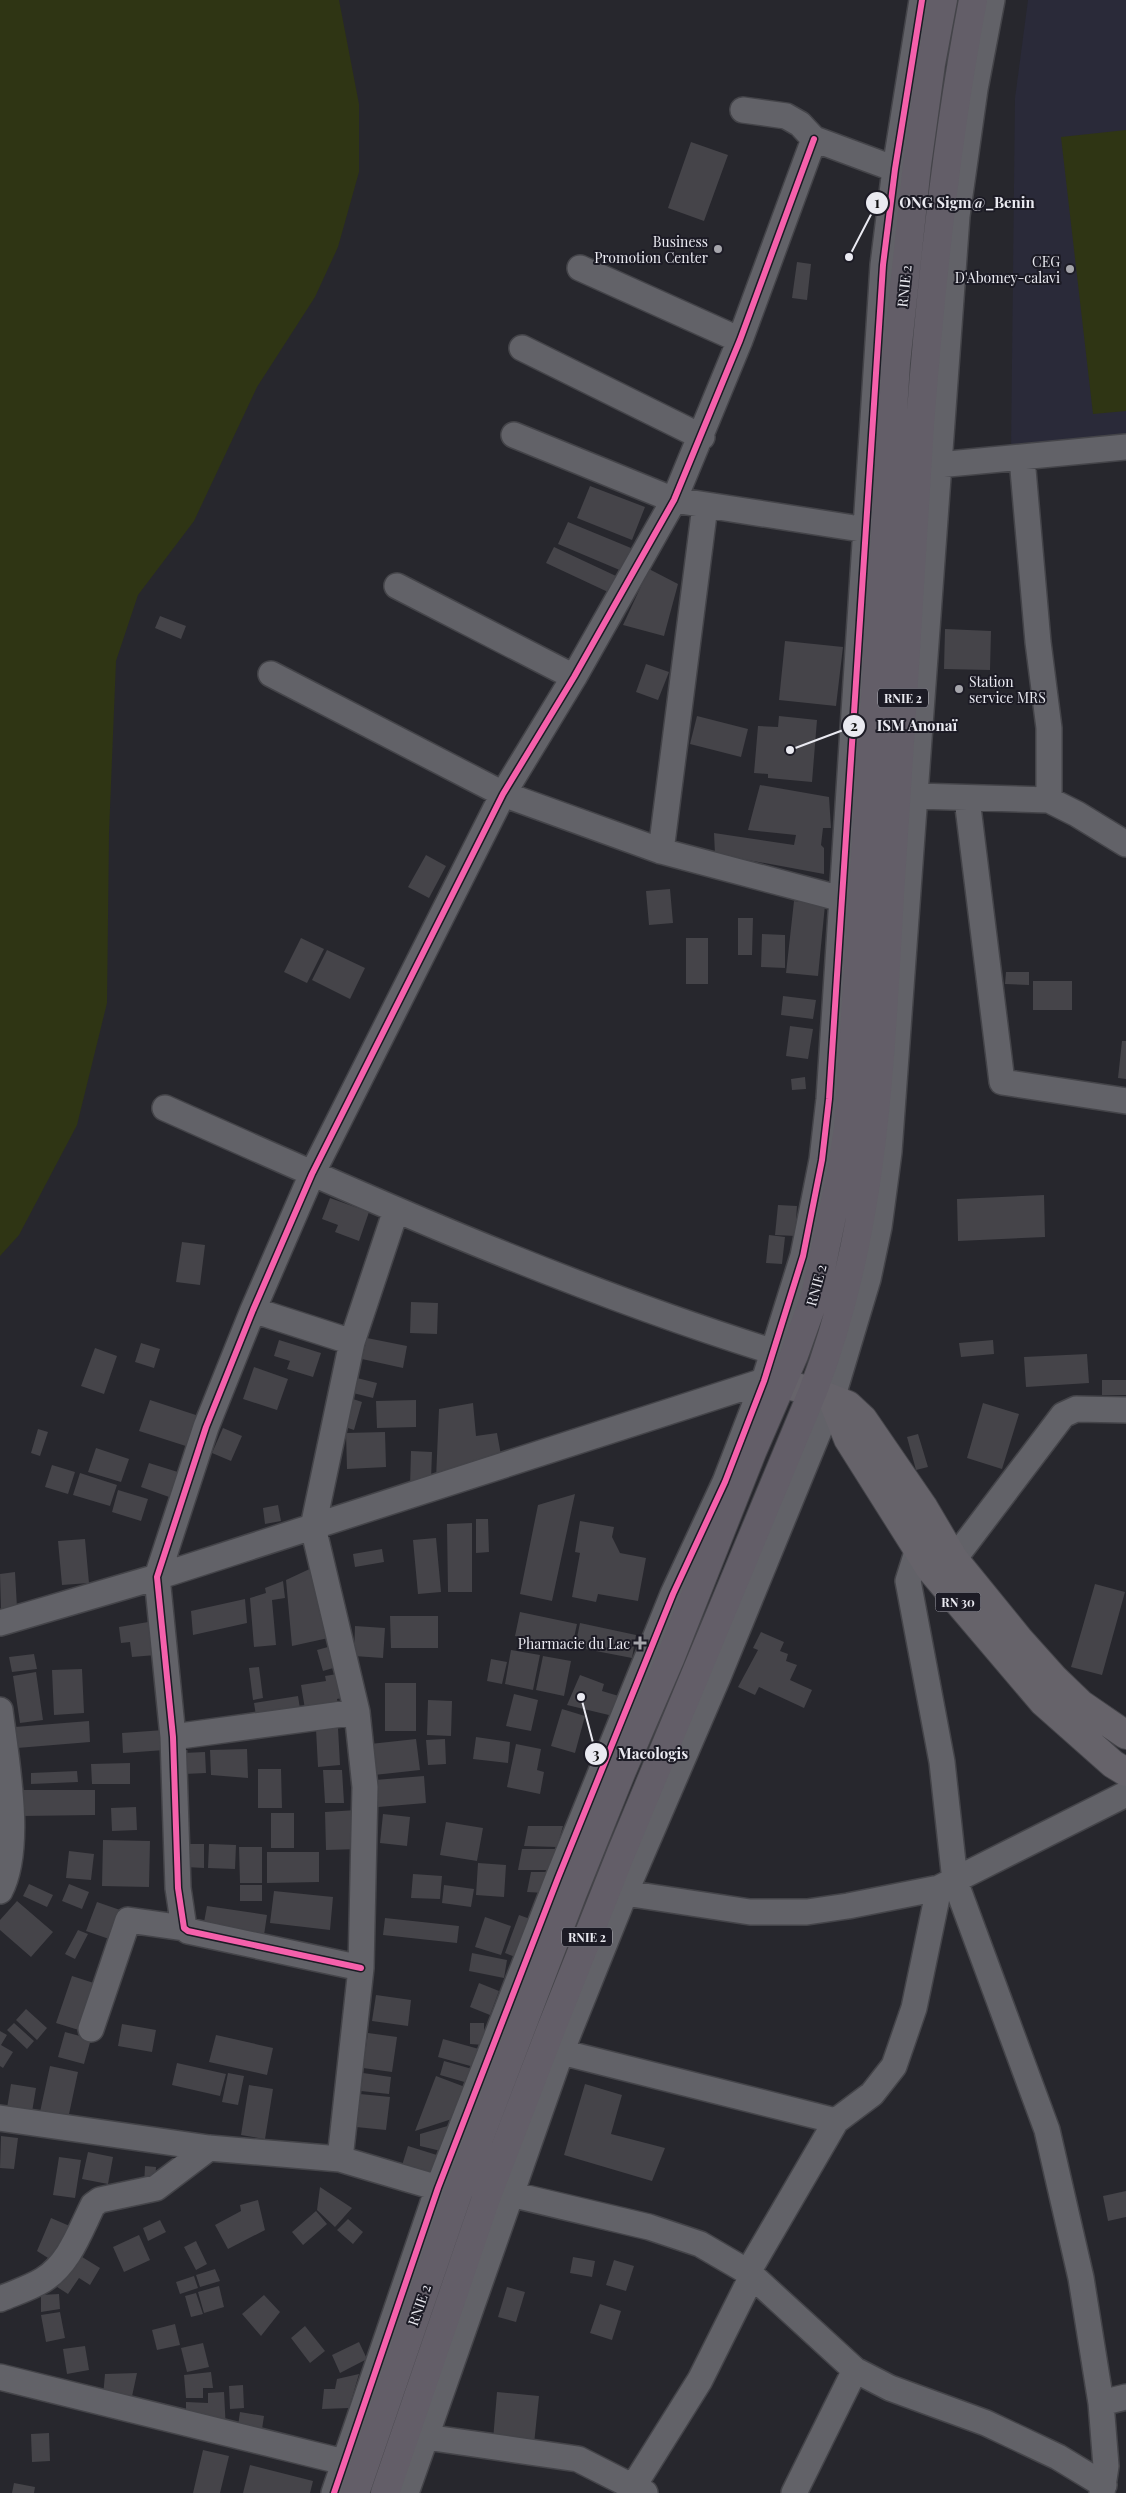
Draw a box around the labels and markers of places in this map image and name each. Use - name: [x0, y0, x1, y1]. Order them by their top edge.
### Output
- callout: ONG Sigm@_Benin: [865, 188, 1045, 218]
- place label: Business Promotion Center: [594, 232, 709, 267]
- marker: Business Promotion Center: [712, 243, 724, 255]
- place label: CEG D'Abomey-calavi: [955, 252, 1060, 287]
- marker: CEG D'Abomey-calavi: [1064, 263, 1076, 275]
- place label: Station service MRS: [969, 672, 1046, 707]
- marker: Station service MRS: [953, 683, 965, 695]
- callout: ISM Anonaï: [842, 711, 968, 741]
- place label: Pharmacie du Lac: [518, 1634, 630, 1653]
- marker: Pharmacie du Lac: [634, 1637, 646, 1649]
- callout: Macologis: [583, 1739, 699, 1769]

